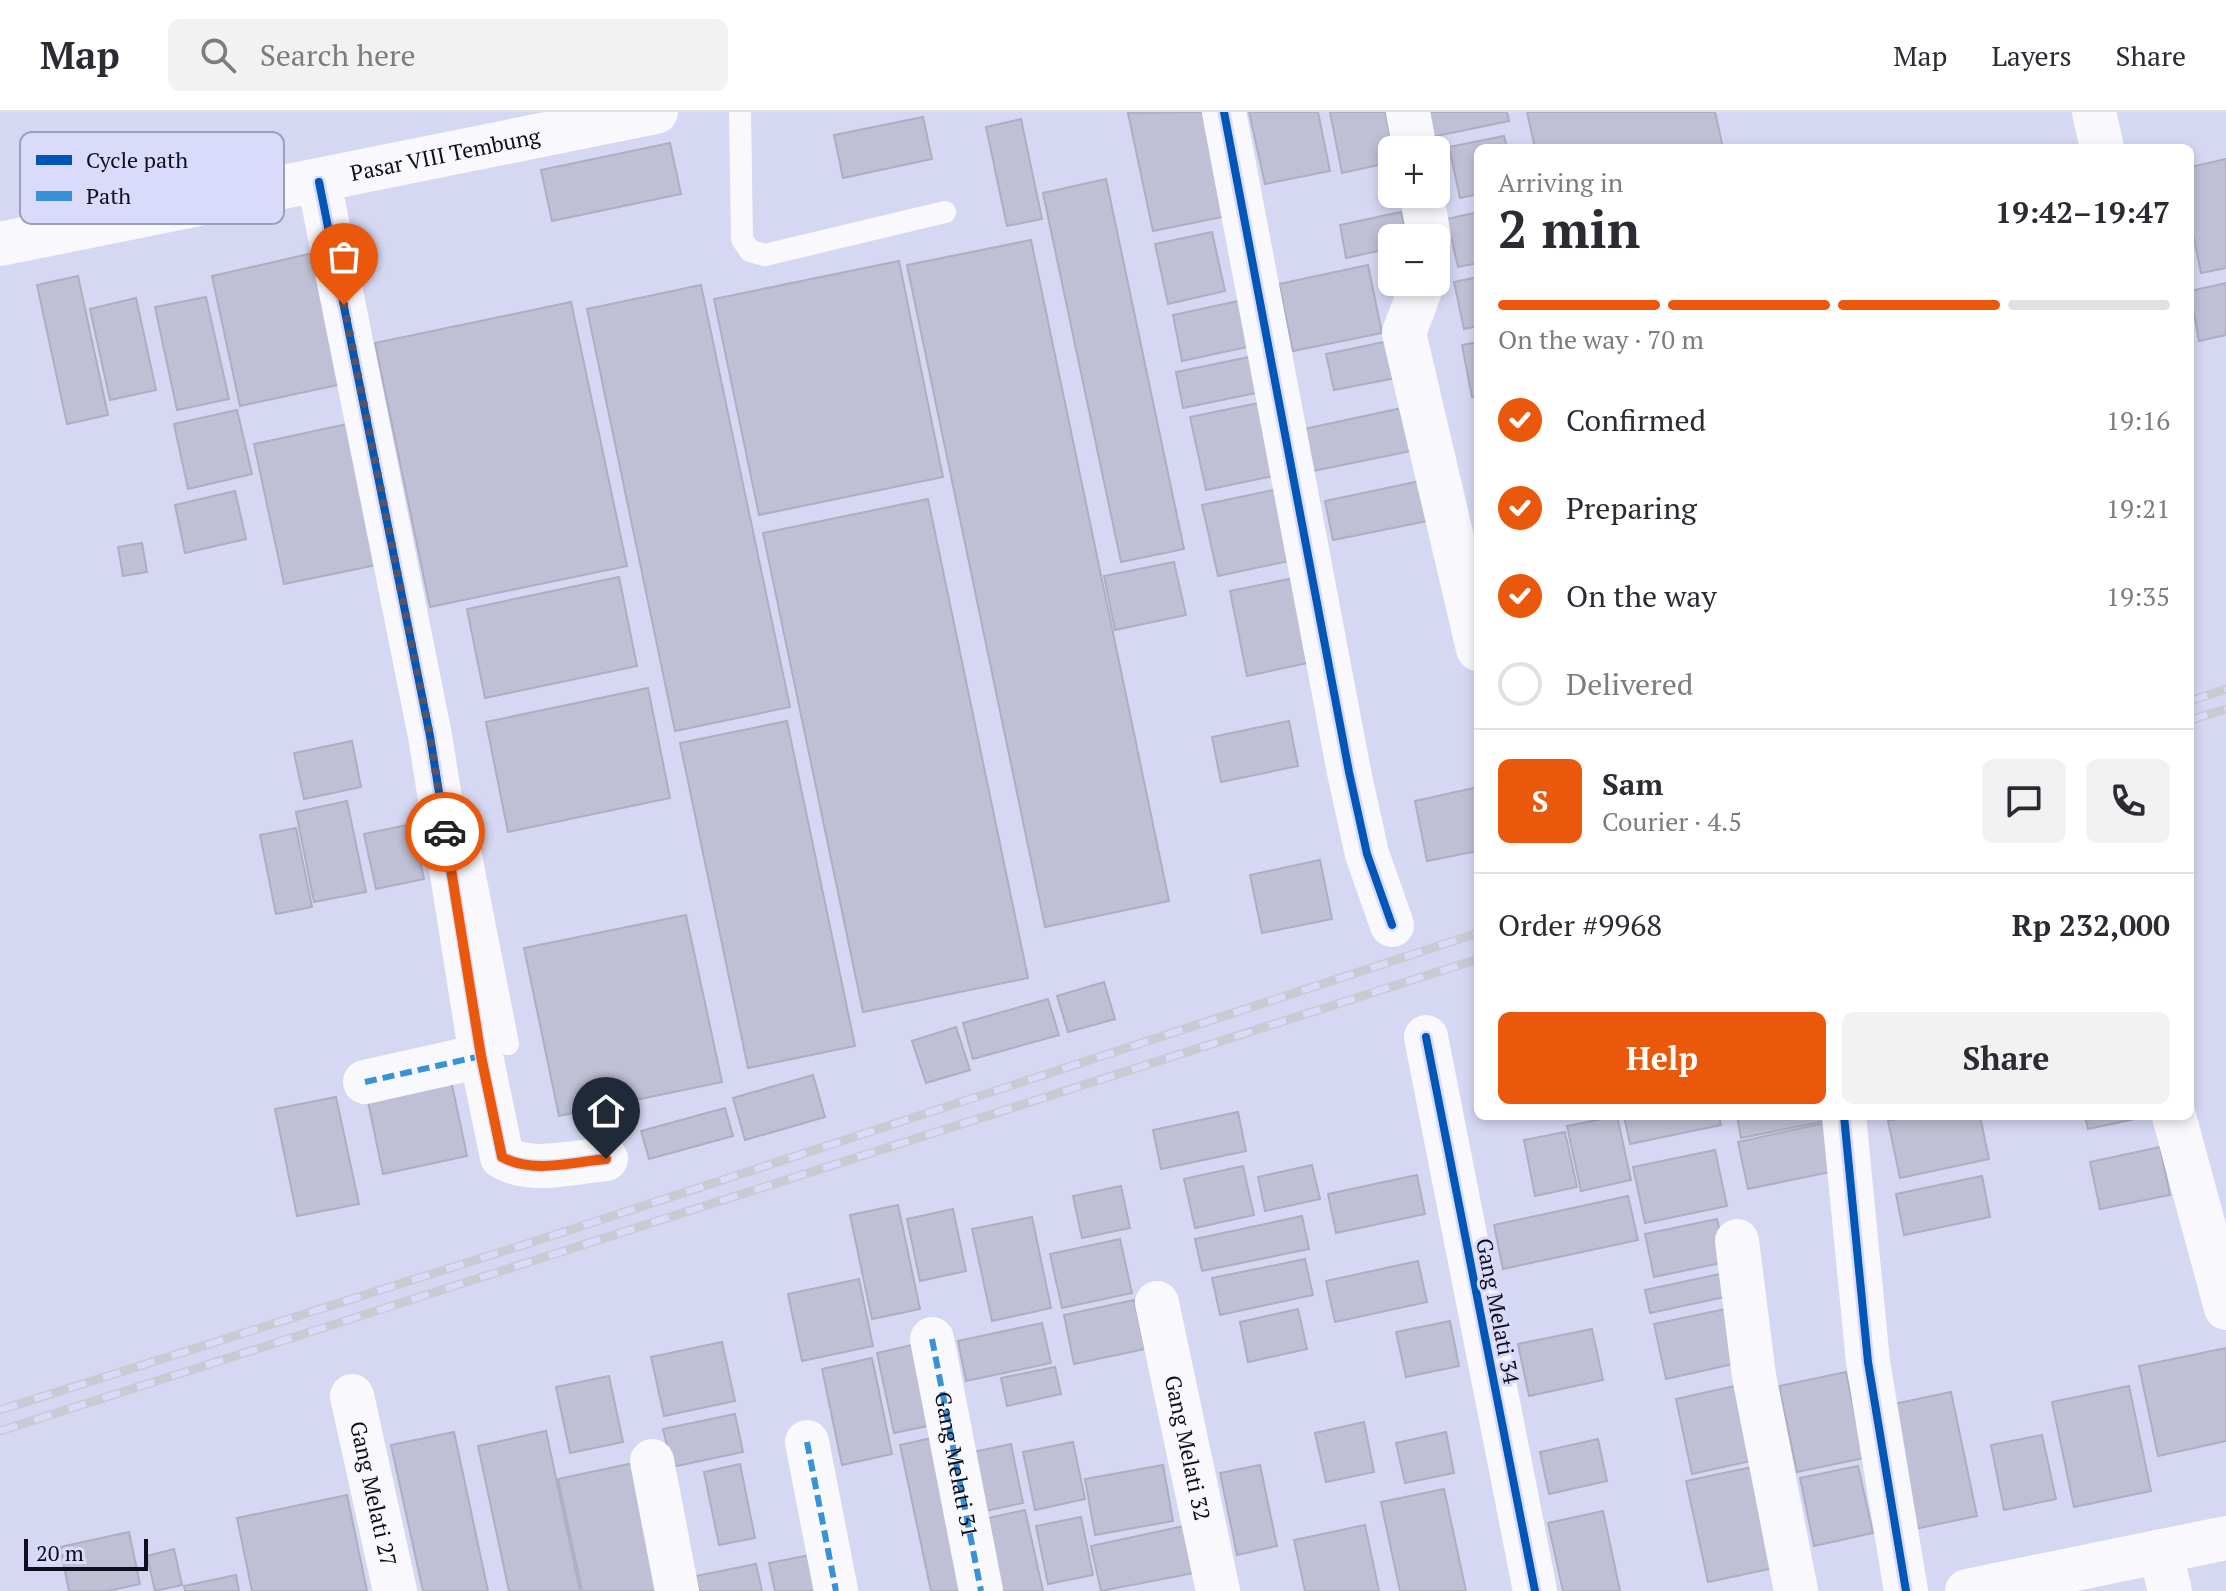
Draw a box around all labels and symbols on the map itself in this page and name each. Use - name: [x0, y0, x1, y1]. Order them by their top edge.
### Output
- street label: Pasar VIII Tembung: [347, 121, 543, 187]
- legend: [20, 132, 284, 224]
- text: Cycle path: [86, 145, 188, 174]
- text: Path: [86, 181, 131, 210]
- pin: [310, 223, 378, 305]
- courier: [405, 792, 485, 872]
- pin: [572, 1077, 640, 1159]
- street label: Gang Melati 34: [1470, 1236, 1527, 1386]
- street label: Gang Melati 32: [1159, 1372, 1218, 1523]
- street label: Gang Melati 31: [929, 1389, 985, 1540]
- street label: Gang Melati 27: [344, 1418, 404, 1569]
- scale bar: [24, 1535, 148, 1571]

